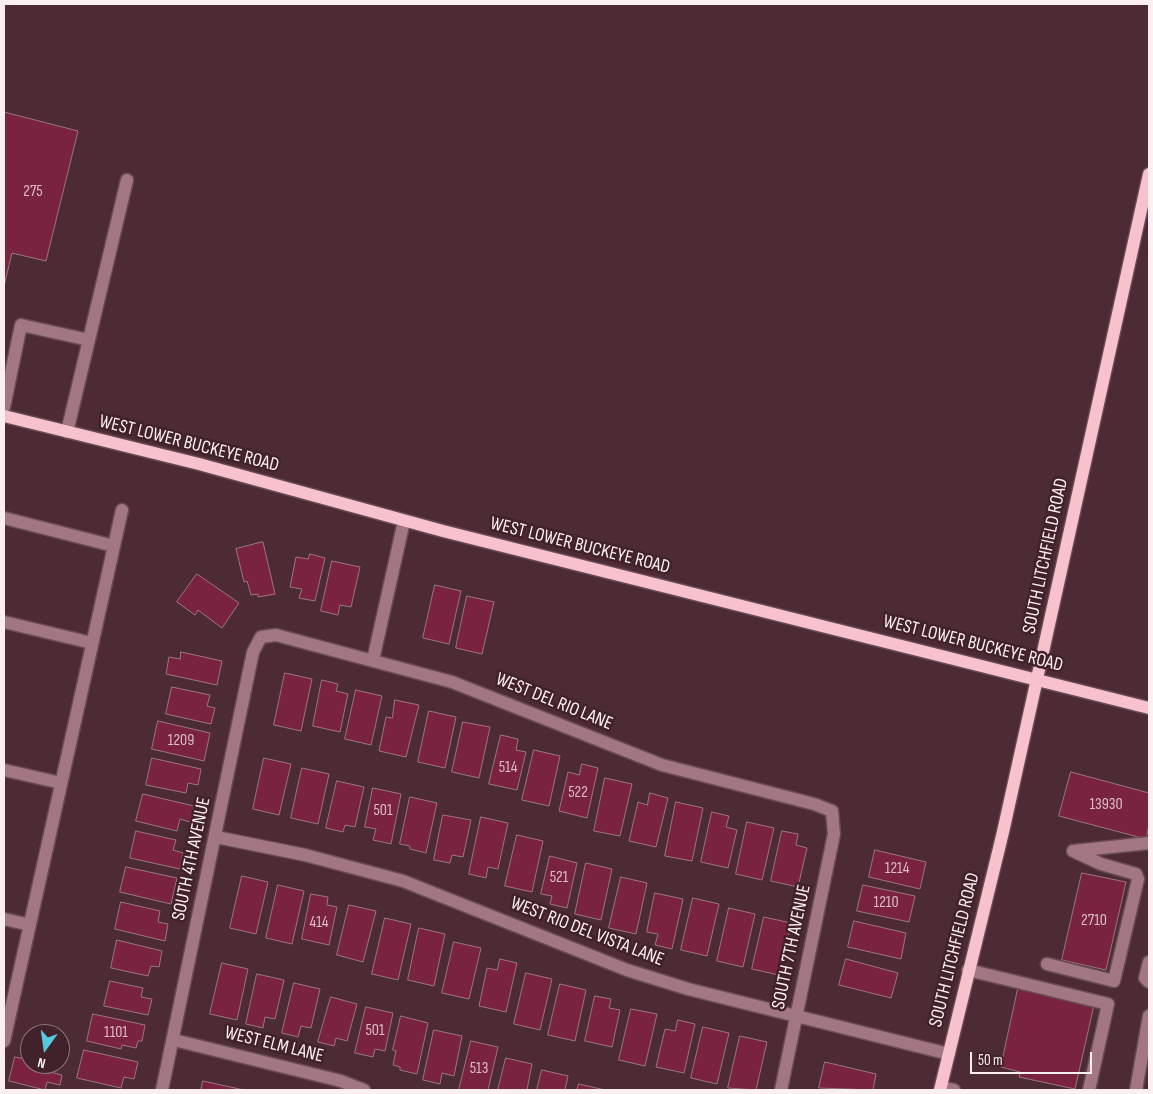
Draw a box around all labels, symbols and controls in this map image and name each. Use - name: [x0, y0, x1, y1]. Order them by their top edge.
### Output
- house number: 275: [23, 182, 43, 202]
- street label: WEST LOWER BUCKEYE ROAD: [97, 411, 281, 477]
- street label: SOUTH LITCHFIELD ROAD: [1018, 476, 1074, 636]
- street label: WEST LOWER BUCKEYE ROAD: [488, 513, 672, 579]
- street label: WEST LOWER BUCKEYE ROAD: [881, 611, 1065, 677]
- street label: WEST DEL RIO LANE: [492, 668, 616, 736]
- house number: 1209: [168, 731, 194, 751]
- house number: 514: [499, 758, 517, 778]
- house number: 522: [568, 783, 588, 803]
- street label: SOUTH 4TH AVENUE: [168, 795, 216, 923]
- house number: 13930: [1089, 795, 1123, 815]
- house number: 501: [373, 801, 393, 821]
- house number: 1214: [885, 859, 909, 879]
- house number: 521: [550, 868, 568, 888]
- street label: SOUTH LITCHFIELD ROAD: [925, 870, 985, 1030]
- street label: SOUTH 7TH AVENUE: [768, 883, 816, 1011]
- street label: WEST RIO DEL VISTA LANE: [507, 892, 667, 972]
- house number: 1210: [873, 893, 899, 913]
- house number: 2710: [1081, 911, 1107, 931]
- house number: 414: [309, 913, 329, 933]
- house number: 501: [365, 1021, 385, 1041]
- street label: WEST ELM LANE: [222, 1022, 326, 1068]
- house number: 1101: [104, 1023, 128, 1043]
- north arrow: [20, 1024, 70, 1074]
- scale bar: [973, 1042, 1096, 1074]
- text: 50 m: [978, 1051, 1003, 1070]
- text: N: [36, 1054, 47, 1072]
- house number: 513: [470, 1059, 488, 1079]

